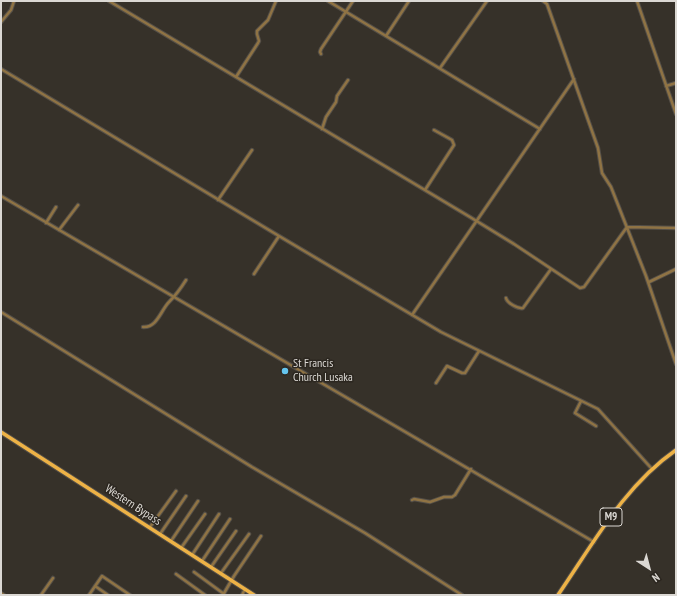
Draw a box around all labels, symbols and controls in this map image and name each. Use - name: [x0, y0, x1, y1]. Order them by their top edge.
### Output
- place label: St Francis Church Lusaka: [293, 357, 353, 385]
- marker: St Francis Church Lusaka: [280, 366, 290, 376]
- street label: Western Bypass: [102, 481, 164, 529]
- road number: M9: [600, 508, 622, 526]
- north arrow: [629, 548, 669, 588]
- text: N: [650, 570, 663, 585]

